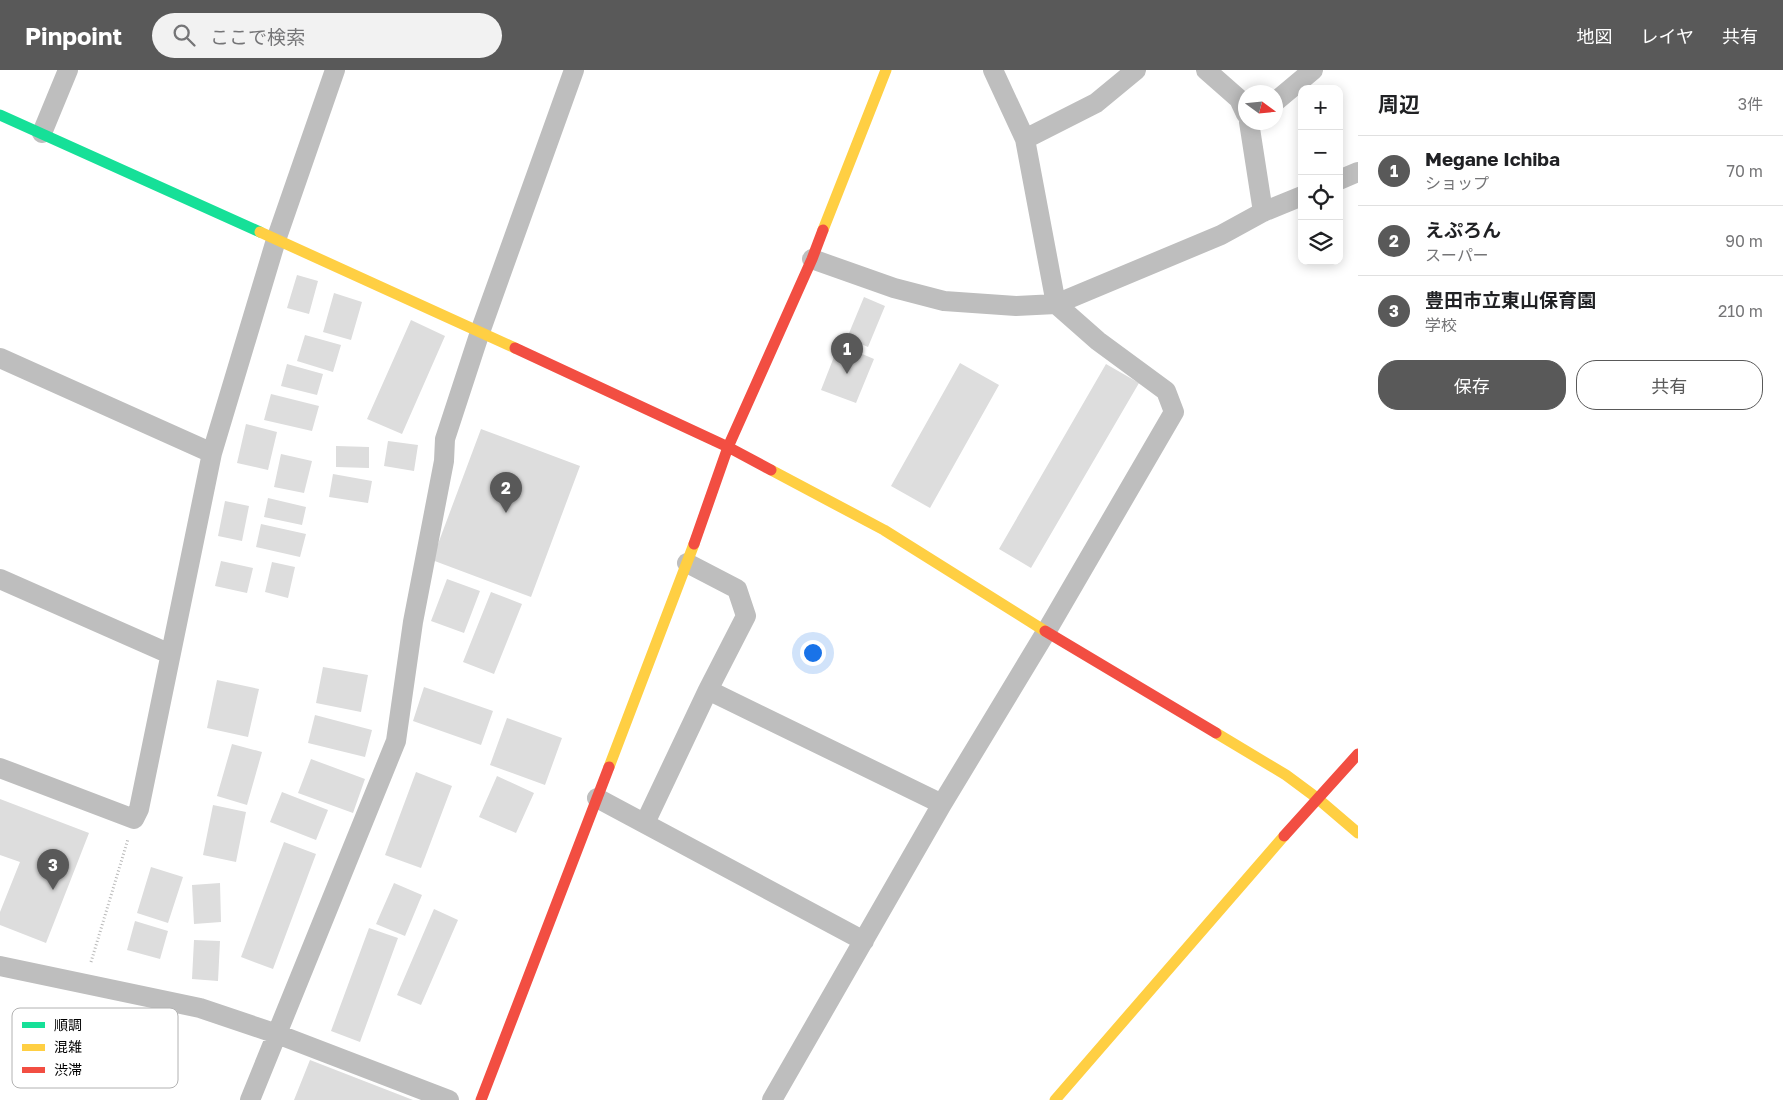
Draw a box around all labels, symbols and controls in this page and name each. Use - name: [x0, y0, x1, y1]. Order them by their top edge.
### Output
- search box: [152, 13, 502, 58]
- text: Pinpoint: [25, 21, 122, 50]
- icon: search: [170, 21, 198, 49]
- text: ここで検索: [210, 25, 305, 48]
- text: 地図: [1577, 25, 1613, 47]
- text: レイヤ: [1641, 25, 1694, 47]
- text: 共有: [1722, 25, 1758, 47]
- north arrow: [1238, 85, 1283, 130]
- map controls: [1298, 85, 1343, 265]
- button: +: [1298, 85, 1343, 130]
- text: 周辺: [1378, 91, 1420, 117]
- text: 3件: [1738, 94, 1763, 114]
- button: −: [1298, 130, 1343, 175]
- text: Megane Ichiba: [1425, 147, 1560, 170]
- text: 1: [1390, 161, 1398, 181]
- text: 70 m: [1726, 161, 1763, 181]
- text: ショップ: [1425, 173, 1489, 193]
- button: locate: [1298, 175, 1343, 220]
- text: えぷろん: [1425, 218, 1501, 241]
- button: layers: [1298, 220, 1343, 265]
- text: 2: [1389, 231, 1399, 251]
- text: 90 m: [1725, 231, 1763, 251]
- text: スーパー: [1425, 245, 1489, 265]
- text: 豊田市立東山保育園: [1425, 288, 1596, 311]
- text: 3: [1389, 301, 1399, 321]
- text: 210 m: [1718, 301, 1763, 321]
- text: 学校: [1425, 315, 1457, 335]
- pin: 1: [831, 333, 863, 374]
- button: 保存: [1378, 360, 1566, 410]
- button: 共有: [1576, 360, 1763, 410]
- pin: 2: [490, 472, 522, 513]
- your location: [800, 640, 826, 666]
- pin: 3: [37, 849, 69, 890]
- legend: [12, 1008, 178, 1088]
- text: 順調: [54, 1016, 82, 1033]
- text: 混雑: [54, 1038, 82, 1055]
- text: 渋滞: [54, 1061, 82, 1078]

